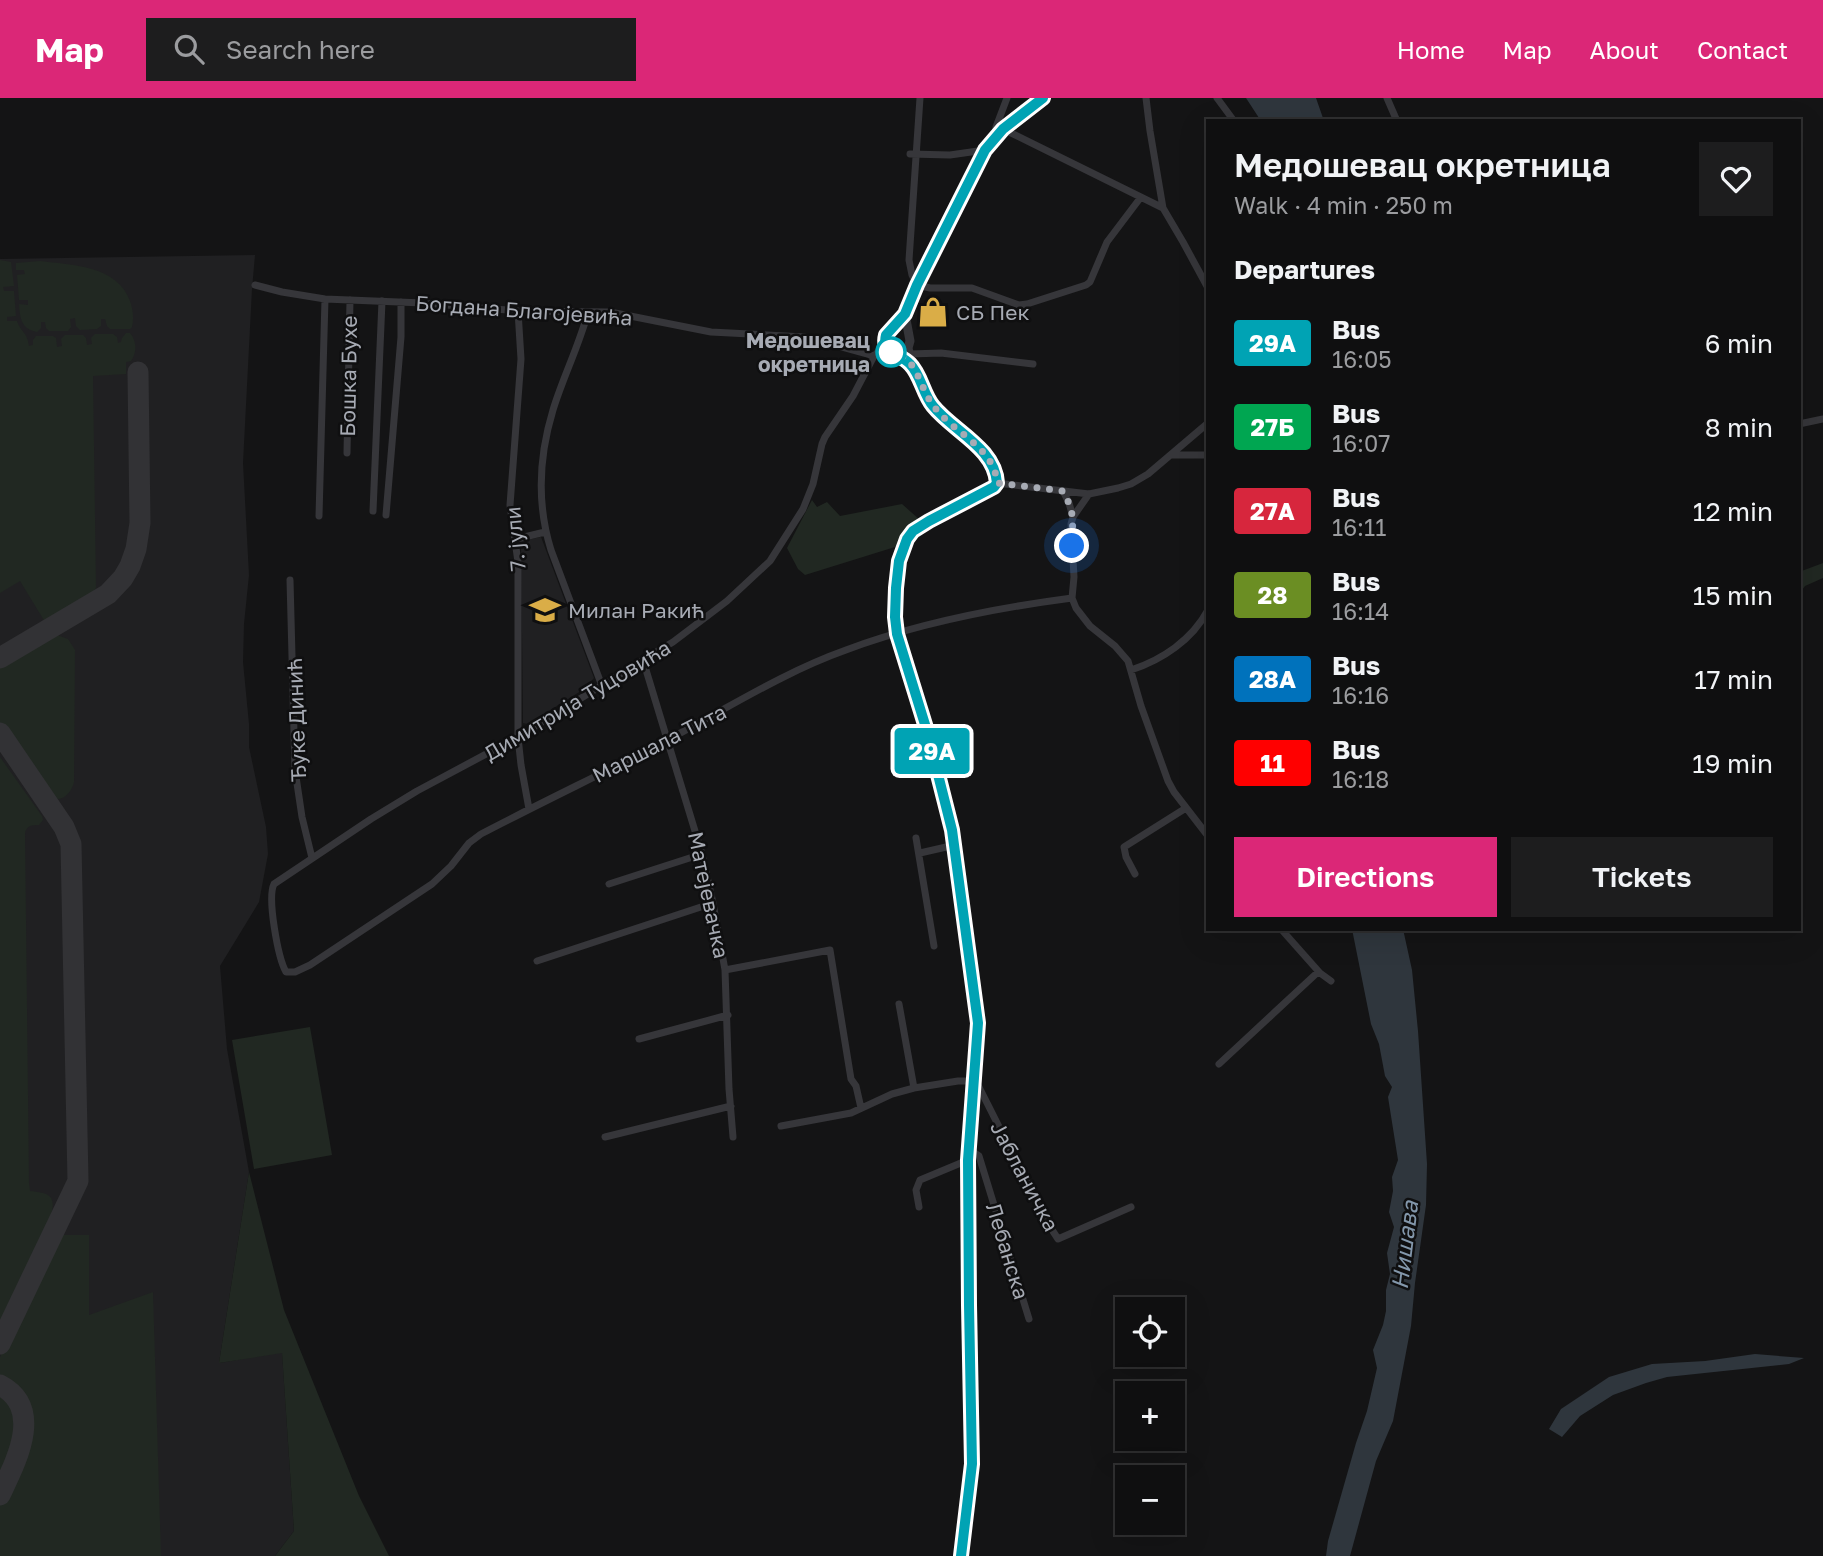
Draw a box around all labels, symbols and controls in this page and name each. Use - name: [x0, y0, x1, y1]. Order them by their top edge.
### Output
- search box: [146, 18, 636, 81]
- text: Map: [35, 30, 104, 69]
- icon: search: [170, 30, 208, 68]
- text: Search here: [226, 34, 375, 65]
- text: Home: [1397, 35, 1465, 64]
- text: Map: [1503, 35, 1552, 64]
- text: About: [1590, 35, 1659, 64]
- text: Contact: [1697, 35, 1788, 64]
- button: heart: [1699, 142, 1773, 216]
- text: Медошевац окретница: [1234, 145, 1611, 184]
- text: Walk · 4 min · 250 m: [1234, 191, 1453, 219]
- text: Departures: [1234, 254, 1375, 285]
- street label: Богдана Благојевића: [415, 289, 633, 331]
- shop icon: СБ Пек: [916, 295, 950, 329]
- place label: СБ Пек: [956, 299, 1030, 325]
- text: Bus: [1332, 314, 1380, 345]
- street label: Бошка Бухе: [334, 315, 362, 437]
- place label: Медошевац окретница: [746, 327, 870, 377]
- text: 29А: [1249, 328, 1296, 357]
- text: 6 min: [1705, 328, 1773, 359]
- marker: Медошевац окретница: [876, 337, 906, 367]
- text: 16:05: [1332, 345, 1392, 373]
- text: Bus: [1332, 398, 1380, 429]
- text: 27Б: [1250, 412, 1295, 441]
- text: 8 min: [1705, 412, 1773, 443]
- text: 16:07: [1332, 429, 1390, 457]
- text: Bus: [1332, 482, 1380, 513]
- text: 27А: [1250, 496, 1295, 525]
- text: 12 min: [1693, 496, 1773, 527]
- street label: 7. јули: [499, 506, 531, 572]
- text: 16:11: [1332, 513, 1386, 541]
- your location: [1054, 528, 1089, 563]
- text: Bus: [1332, 566, 1380, 597]
- text: 28: [1258, 580, 1288, 609]
- text: 15 min: [1693, 580, 1773, 611]
- school or university icon: Милан Ракић: [528, 593, 562, 627]
- place label: Милан Ракић: [568, 597, 705, 623]
- text: 16:14: [1332, 597, 1389, 625]
- street label: Димитрија Туцовића: [479, 634, 675, 766]
- text: Bus: [1332, 650, 1380, 681]
- street label: Ђуке Динић: [281, 658, 311, 782]
- text: 28А: [1249, 664, 1296, 693]
- text: 17 min: [1694, 664, 1773, 695]
- text: 16:16: [1332, 681, 1389, 709]
- street label: Маршала Тита: [588, 698, 730, 788]
- line badge: 29А: [892, 728, 972, 774]
- text: Bus: [1332, 734, 1380, 765]
- text: 29А: [909, 736, 955, 765]
- text: 11: [1260, 748, 1285, 777]
- text: 19 min: [1692, 748, 1773, 779]
- text: 16:18: [1332, 765, 1389, 793]
- street label: Матејевачка: [683, 829, 735, 961]
- button: Directions: [1234, 837, 1497, 917]
- button: Tickets: [1511, 837, 1773, 917]
- street label: Јабланичка: [985, 1116, 1065, 1236]
- water label: Нишава: [1385, 1198, 1423, 1291]
- street label: Лебанска: [981, 1200, 1035, 1302]
- map controls: [1115, 1297, 1185, 1535]
- button: locate: [1115, 1297, 1185, 1367]
- button: +: [1115, 1381, 1185, 1451]
- button: −: [1115, 1465, 1185, 1535]

